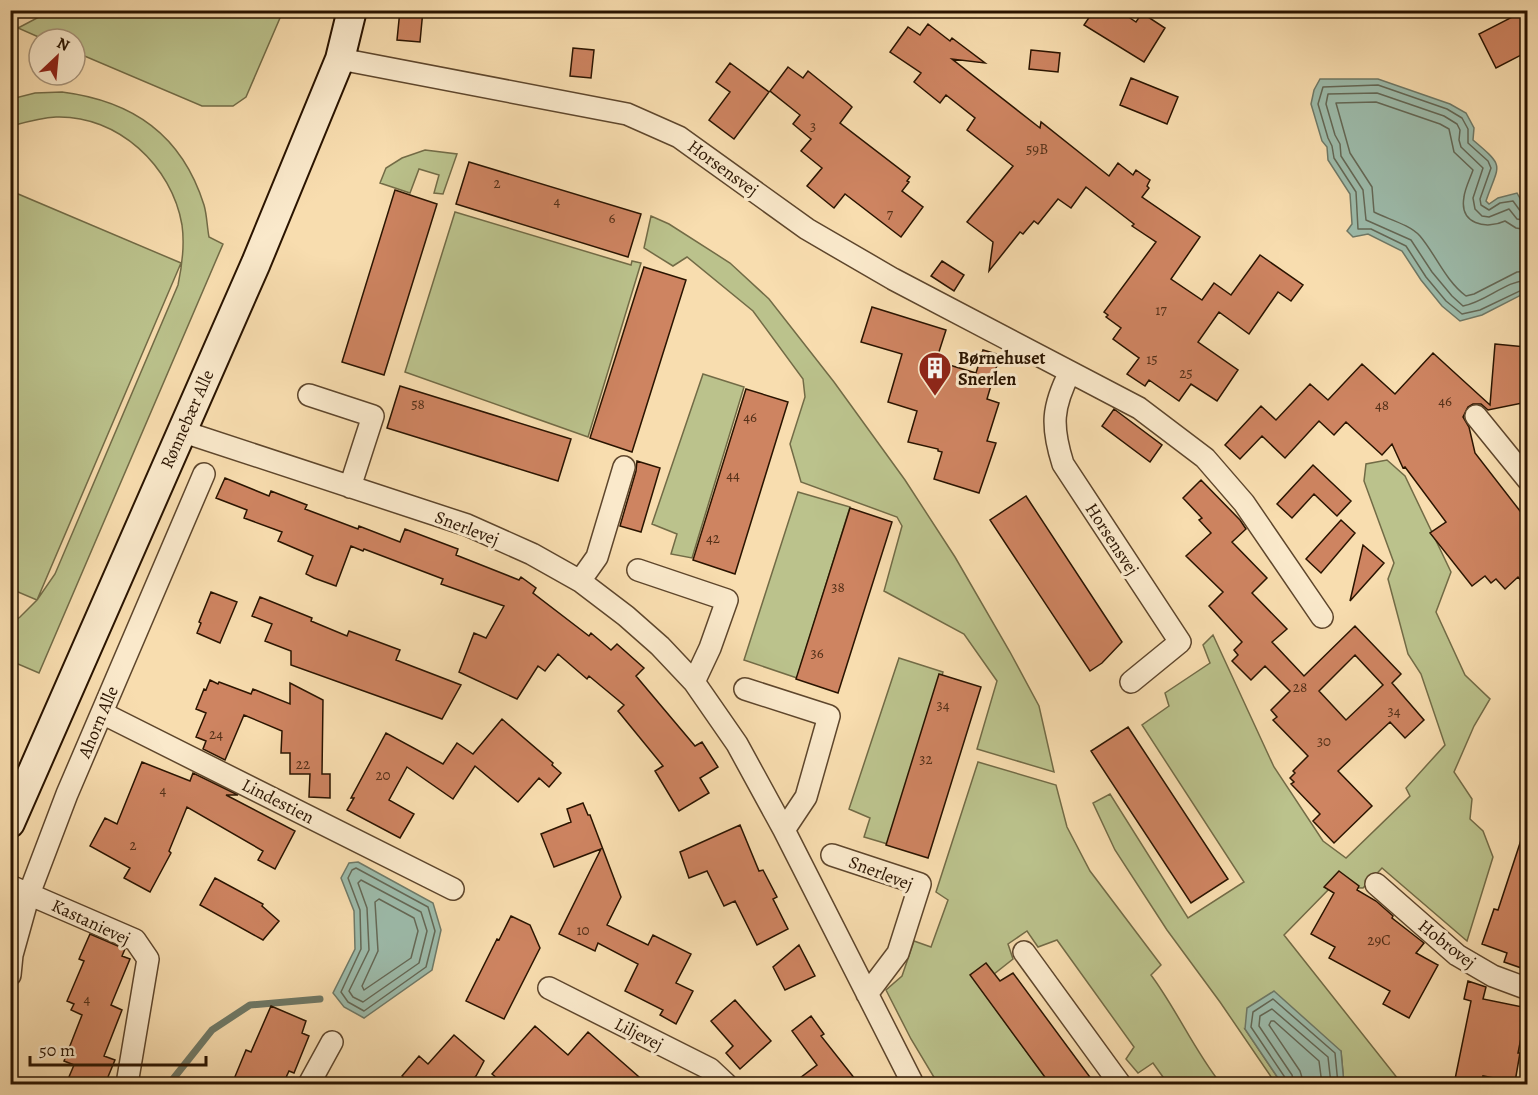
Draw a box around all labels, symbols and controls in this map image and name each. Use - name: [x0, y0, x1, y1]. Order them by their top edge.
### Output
- north arrow: [27, 27, 87, 87]
- text: N: [53, 32, 74, 57]
- house number: 3: [810, 116, 816, 136]
- street label: Horsensvej: [683, 134, 763, 202]
- house number: 59B: [1026, 139, 1048, 159]
- house number: 2: [493, 173, 501, 193]
- house number: 4: [554, 191, 561, 211]
- house number: 7: [887, 204, 894, 224]
- house number: 6: [609, 208, 616, 228]
- house number: 17: [1155, 300, 1167, 320]
- place label: Børnehuset Snerlen: [958, 346, 1045, 391]
- house number: 15: [1146, 349, 1158, 369]
- building icon: Børnehuset Snerlen: [917, 350, 953, 397]
- house number: 25: [1179, 363, 1193, 383]
- street label: Rønnebær Alle: [155, 366, 219, 472]
- house number: 46: [1438, 391, 1452, 411]
- house number: 58: [411, 394, 425, 414]
- house number: 48: [1375, 395, 1389, 415]
- house number: 46: [743, 407, 757, 427]
- house number: 44: [726, 465, 740, 485]
- street label: Horsensvej: [1080, 498, 1144, 580]
- street label: Snerlevej: [431, 505, 503, 551]
- house number: 42: [706, 528, 720, 548]
- house number: 38: [831, 577, 845, 597]
- house number: 36: [810, 643, 824, 663]
- house number: 28: [1293, 677, 1307, 697]
- street label: Ahorn Alle: [72, 682, 124, 763]
- house number: 34: [936, 695, 950, 715]
- house number: 34: [1387, 701, 1401, 721]
- house number: 24: [209, 724, 223, 744]
- house number: 30: [1317, 731, 1331, 751]
- house number: 32: [919, 749, 933, 769]
- house number: 22: [296, 754, 310, 774]
- house number: 20: [375, 765, 391, 785]
- street label: Lindestien: [238, 773, 318, 829]
- house number: 4: [160, 780, 167, 800]
- house number: 2: [129, 835, 137, 855]
- street label: Snerlevej: [845, 850, 917, 896]
- street label: Kastanievej: [48, 893, 134, 951]
- street label: Hobrovej: [1413, 914, 1481, 974]
- house number: 10: [576, 920, 590, 940]
- house number: 29C: [1367, 930, 1391, 950]
- house number: 4: [84, 989, 91, 1009]
- street label: Liljevej: [611, 1012, 667, 1056]
- scale bar: [30, 1029, 206, 1067]
- text: 50 m: [39, 1038, 75, 1062]

